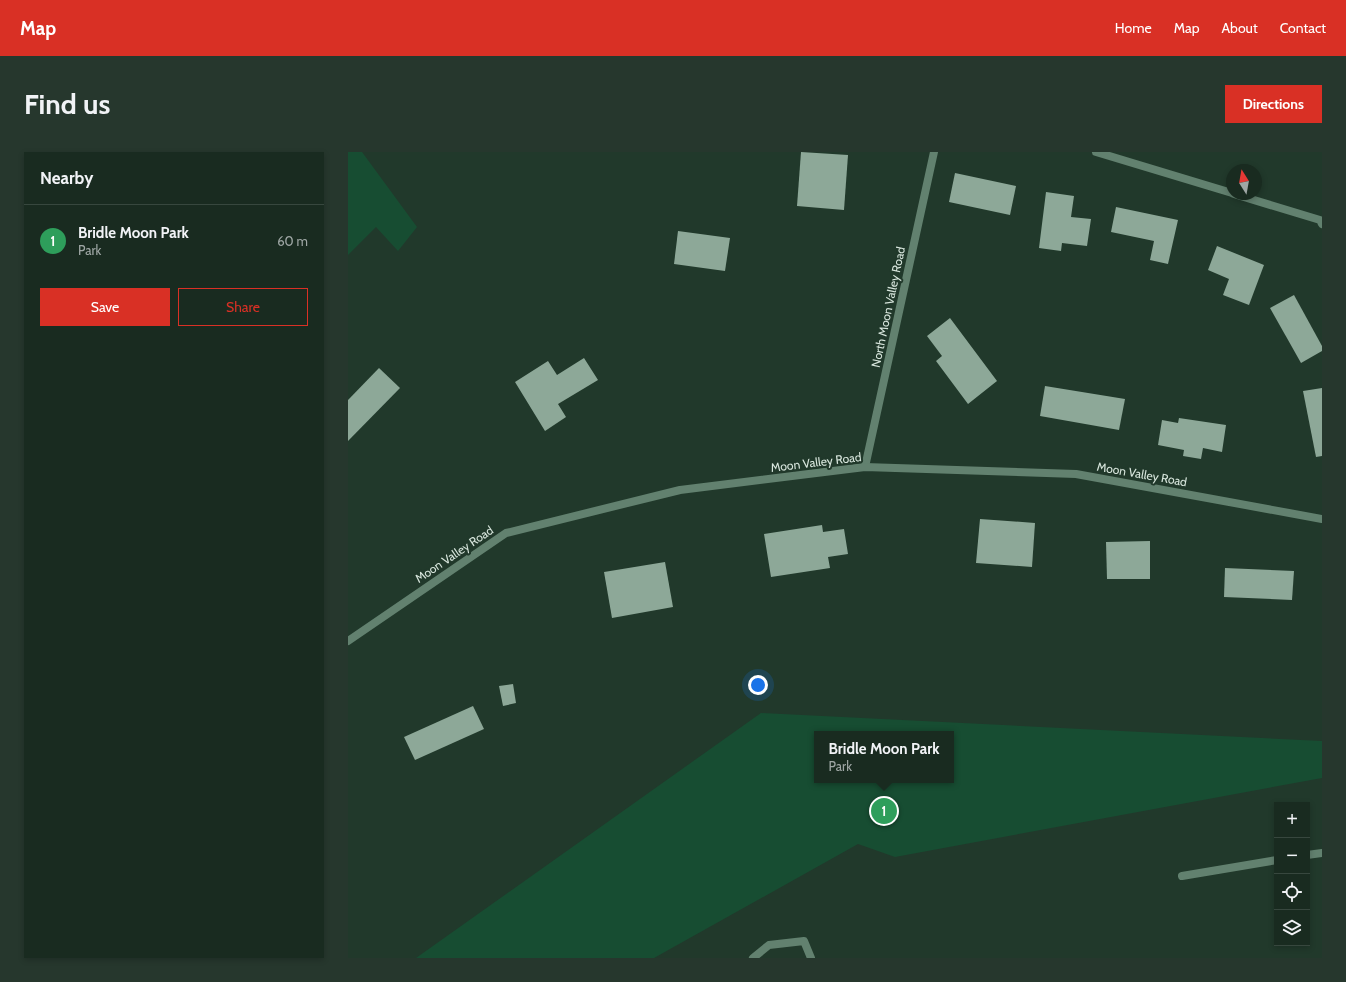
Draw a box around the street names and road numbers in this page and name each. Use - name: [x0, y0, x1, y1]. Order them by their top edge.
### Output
- street label: North Moon Valley Road: [868, 245, 908, 369]
- street label: Moon Valley Road: [770, 449, 862, 475]
- street label: Moon Valley Road: [1096, 459, 1188, 489]
- street label: Moon Valley Road: [412, 522, 496, 586]

